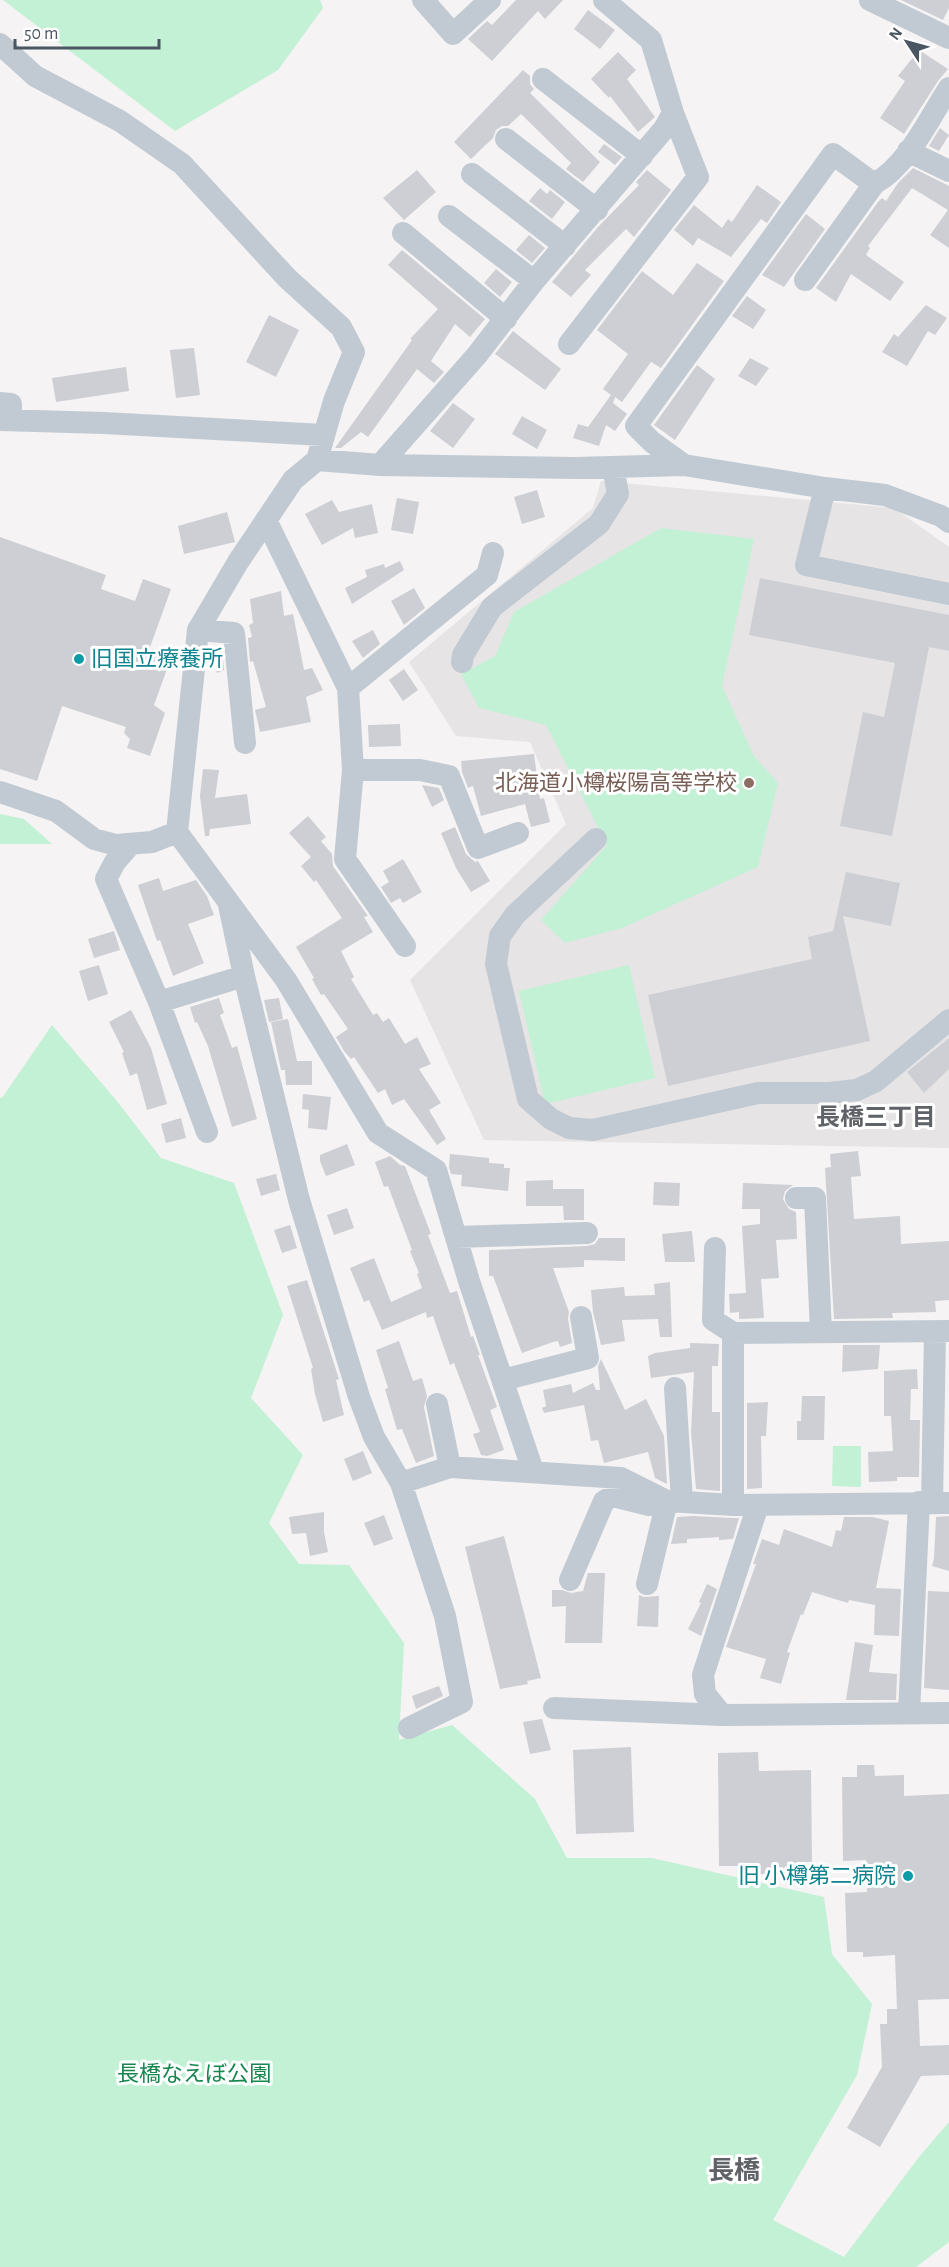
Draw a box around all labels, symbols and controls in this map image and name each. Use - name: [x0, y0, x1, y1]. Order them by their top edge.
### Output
- scale bar: [15, 12, 159, 50]
- north arrow: [877, 12, 937, 72]
- text: 50 m: [24, 25, 58, 43]
- text: N: [886, 25, 905, 43]
- place label: 旧国立療養所: [91, 647, 223, 670]
- marker: 旧国立療養所: [72, 652, 86, 666]
- place label: 北海道小樽桜陽高等学校: [495, 771, 737, 794]
- marker: 北海道小樽桜陽高等学校: [742, 776, 756, 790]
- district label: 長橋三丁目: [816, 1104, 936, 1130]
- place label: 旧 小樽第二病院: [738, 1864, 896, 1887]
- marker: 旧 小樽第二病院: [901, 1869, 915, 1883]
- park label: 長橋なえぼ公園: [117, 2062, 271, 2085]
- district label: 長橋: [708, 2156, 760, 2184]

